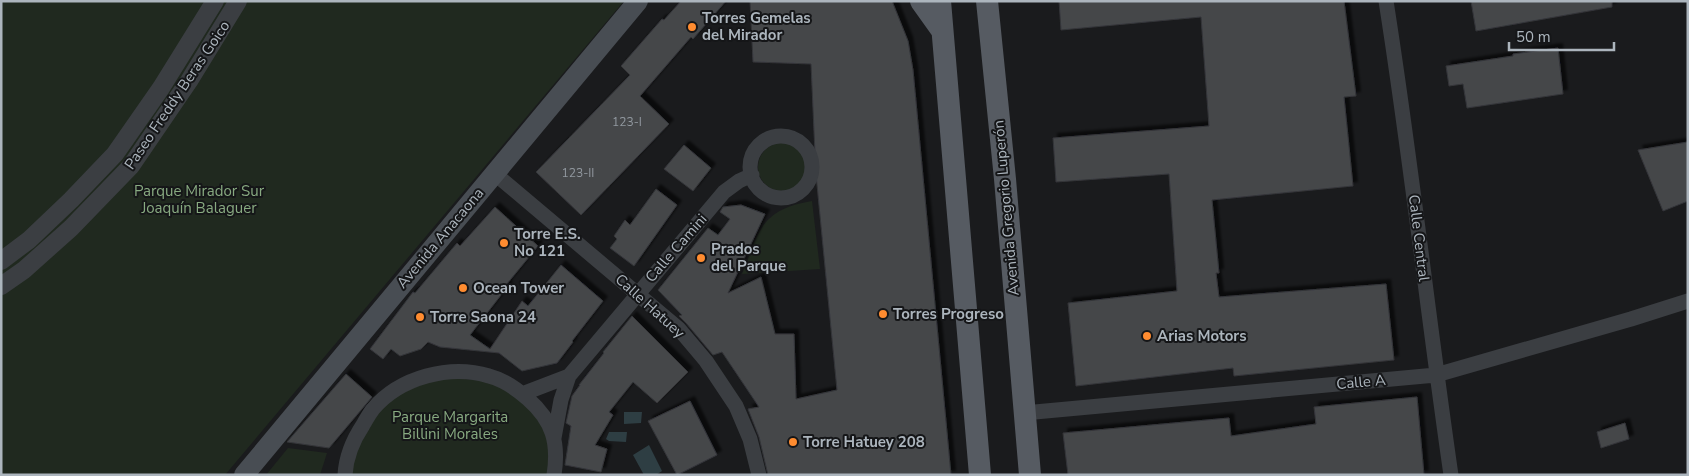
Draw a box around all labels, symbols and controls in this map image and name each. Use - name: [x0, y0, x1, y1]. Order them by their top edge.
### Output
- place label: Torres Gemelas del Mirador: [702, 8, 811, 45]
- street label: Paseo Freddy Beras Goico: [120, 17, 234, 173]
- scale bar: [1509, 20, 1614, 52]
- marker: Torres Gemelas del Mirador: [686, 21, 698, 33]
- text: 50 m: [1516, 27, 1551, 47]
- house number: 123-I: [612, 114, 642, 130]
- street label: Avenida Gregorio Luperón: [988, 119, 1024, 297]
- house number: 123-II: [562, 165, 594, 181]
- park label: Parque Mirador Sur Joaquín Balaguer: [134, 181, 265, 218]
- street label: Avenida Anacaona: [392, 183, 488, 293]
- street label: Calle Central: [1404, 193, 1434, 283]
- street label: Calle Camini: [641, 210, 711, 286]
- place label: Torre E.S. No 121: [514, 224, 581, 261]
- marker: Torre E.S. No 121: [498, 237, 510, 249]
- place label: Prados del Parque: [711, 239, 786, 276]
- marker: Prados del Parque: [695, 252, 707, 264]
- street label: Calle Hatuey: [611, 269, 689, 343]
- place label: Ocean Tower: [473, 278, 564, 298]
- marker: Ocean Tower: [457, 282, 469, 294]
- place label: Torres Progreso: [893, 304, 1004, 324]
- place label: Torre Saona 24: [430, 307, 536, 327]
- marker: Torres Progreso: [877, 308, 889, 320]
- marker: Torre Saona 24: [414, 311, 426, 323]
- place label: Arias Motors: [1157, 326, 1246, 346]
- marker: Arias Motors: [1141, 330, 1153, 342]
- street label: Calle A: [1336, 370, 1387, 394]
- park label: Parque Margarita Billini Morales: [392, 407, 508, 444]
- place label: Torre Hatuey 208: [803, 432, 925, 452]
- marker: Torre Hatuey 208: [787, 436, 799, 448]

